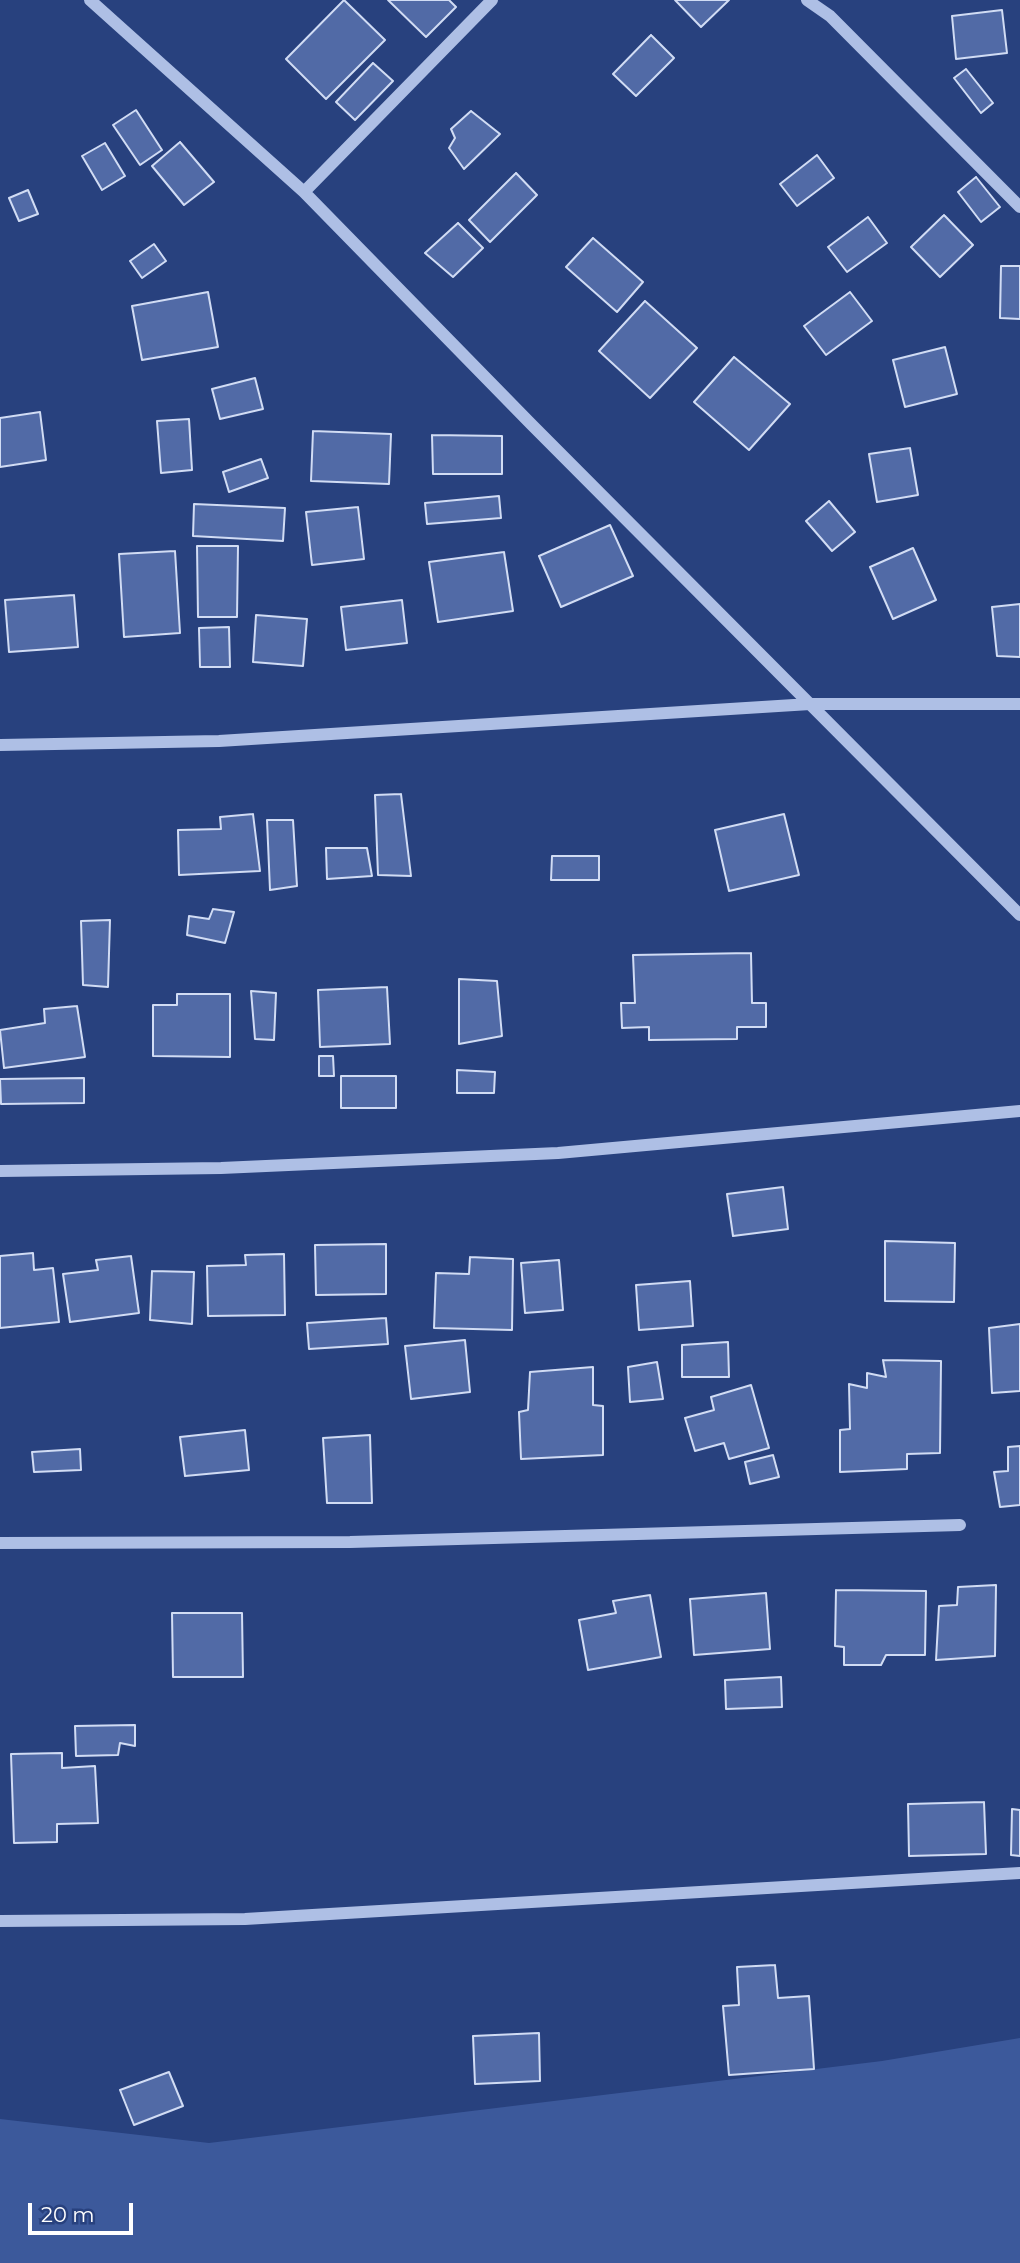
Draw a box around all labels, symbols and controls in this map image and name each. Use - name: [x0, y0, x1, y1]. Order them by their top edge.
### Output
- scale bar: [32, 2190, 136, 2234]
- text: 20 m: [41, 2202, 95, 2227]

